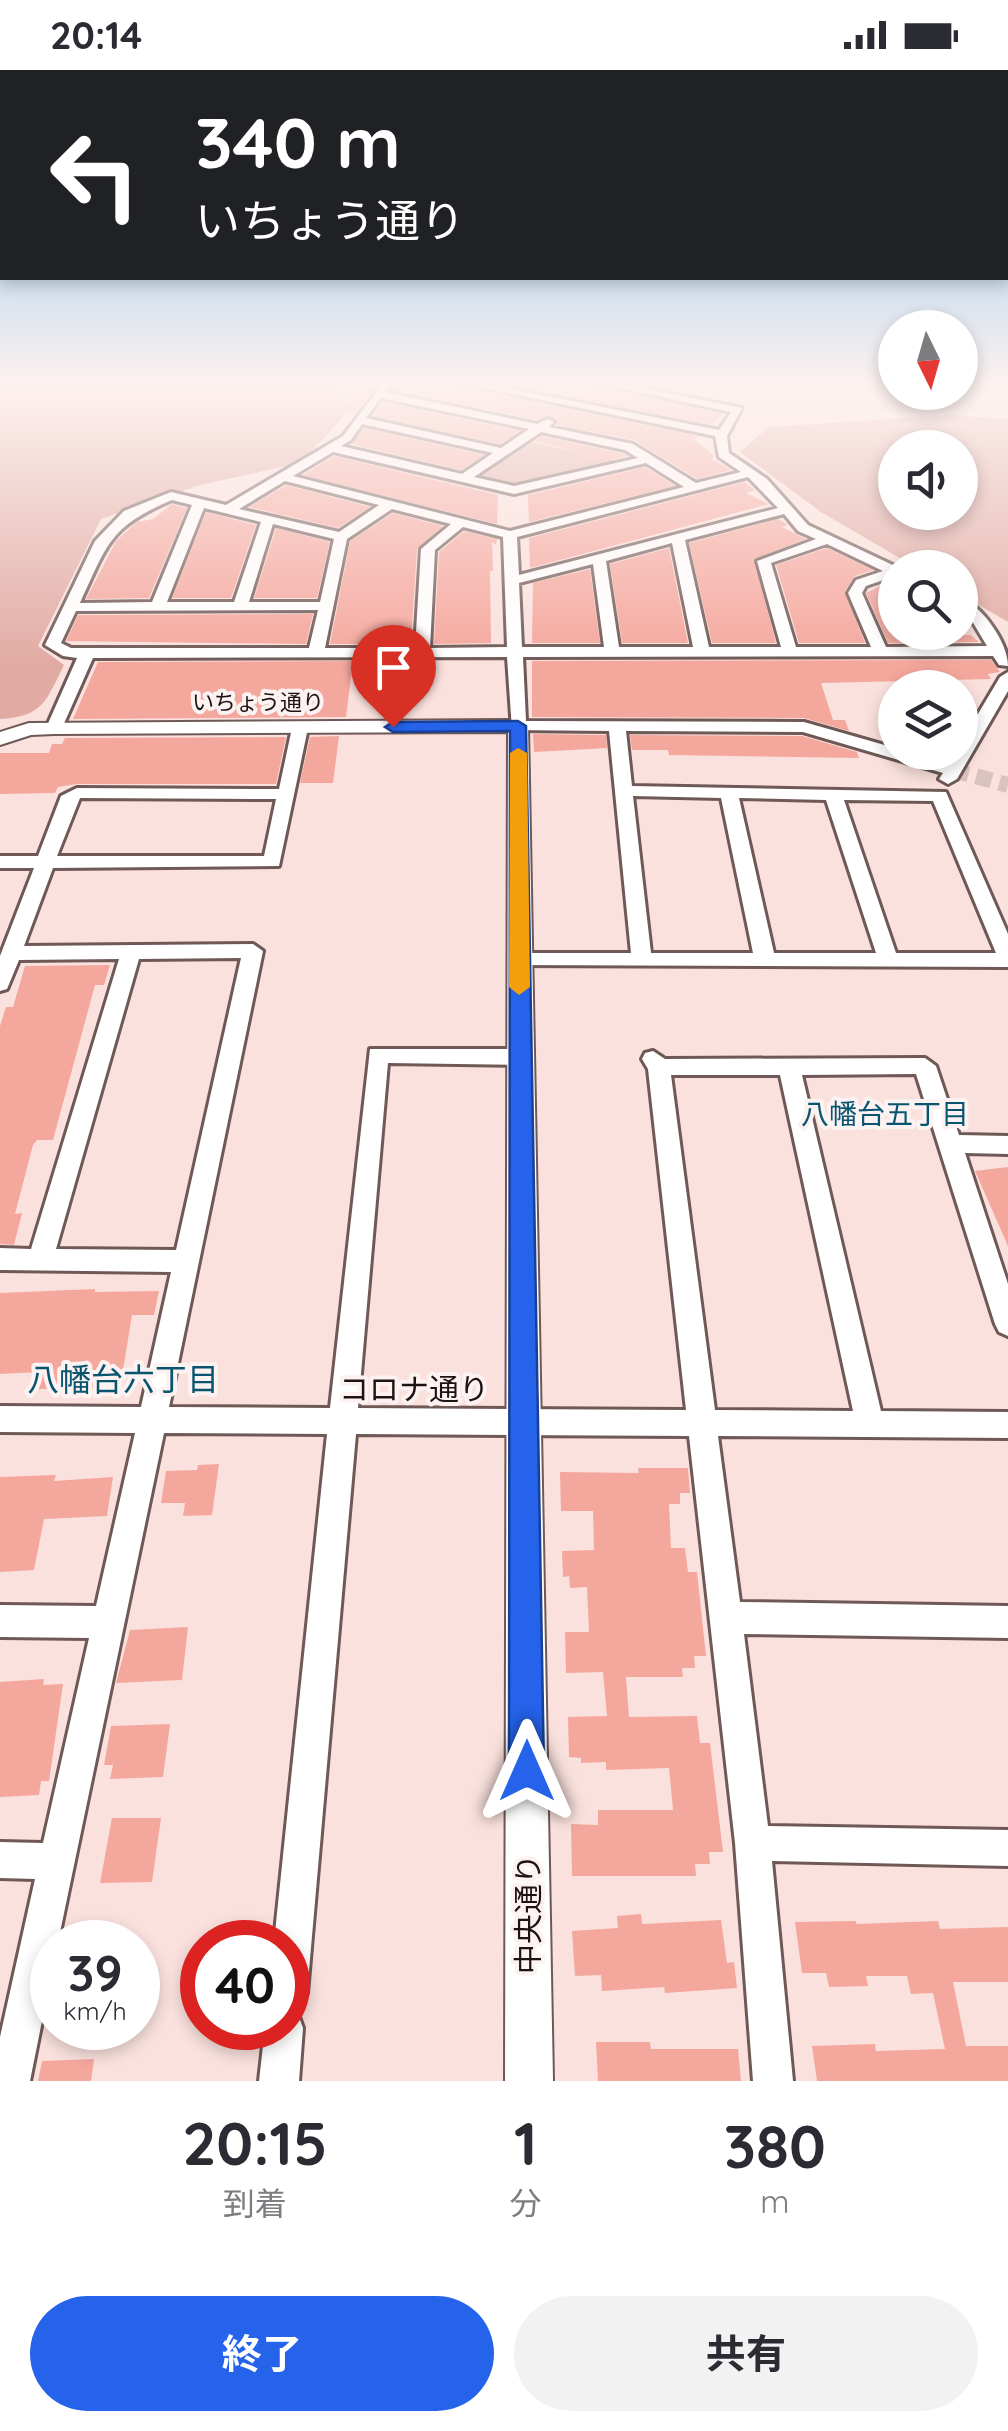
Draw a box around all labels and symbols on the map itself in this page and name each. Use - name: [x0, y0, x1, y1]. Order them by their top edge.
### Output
- north arrow: [878, 310, 978, 410]
- pin: [351, 625, 436, 728]
- street label: いちょう通り: [192, 688, 324, 716]
- district label: 八幡台五丁目: [801, 1096, 969, 1131]
- district label: 八幡台六丁目: [27, 1359, 219, 1399]
- street label: コロナ通り: [339, 1370, 489, 1408]
- position arrow: [475, 1719, 579, 1823]
- street label: 中央通り: [509, 1854, 547, 1974]
- speed limit sign: 40: [180, 1920, 310, 2050]

